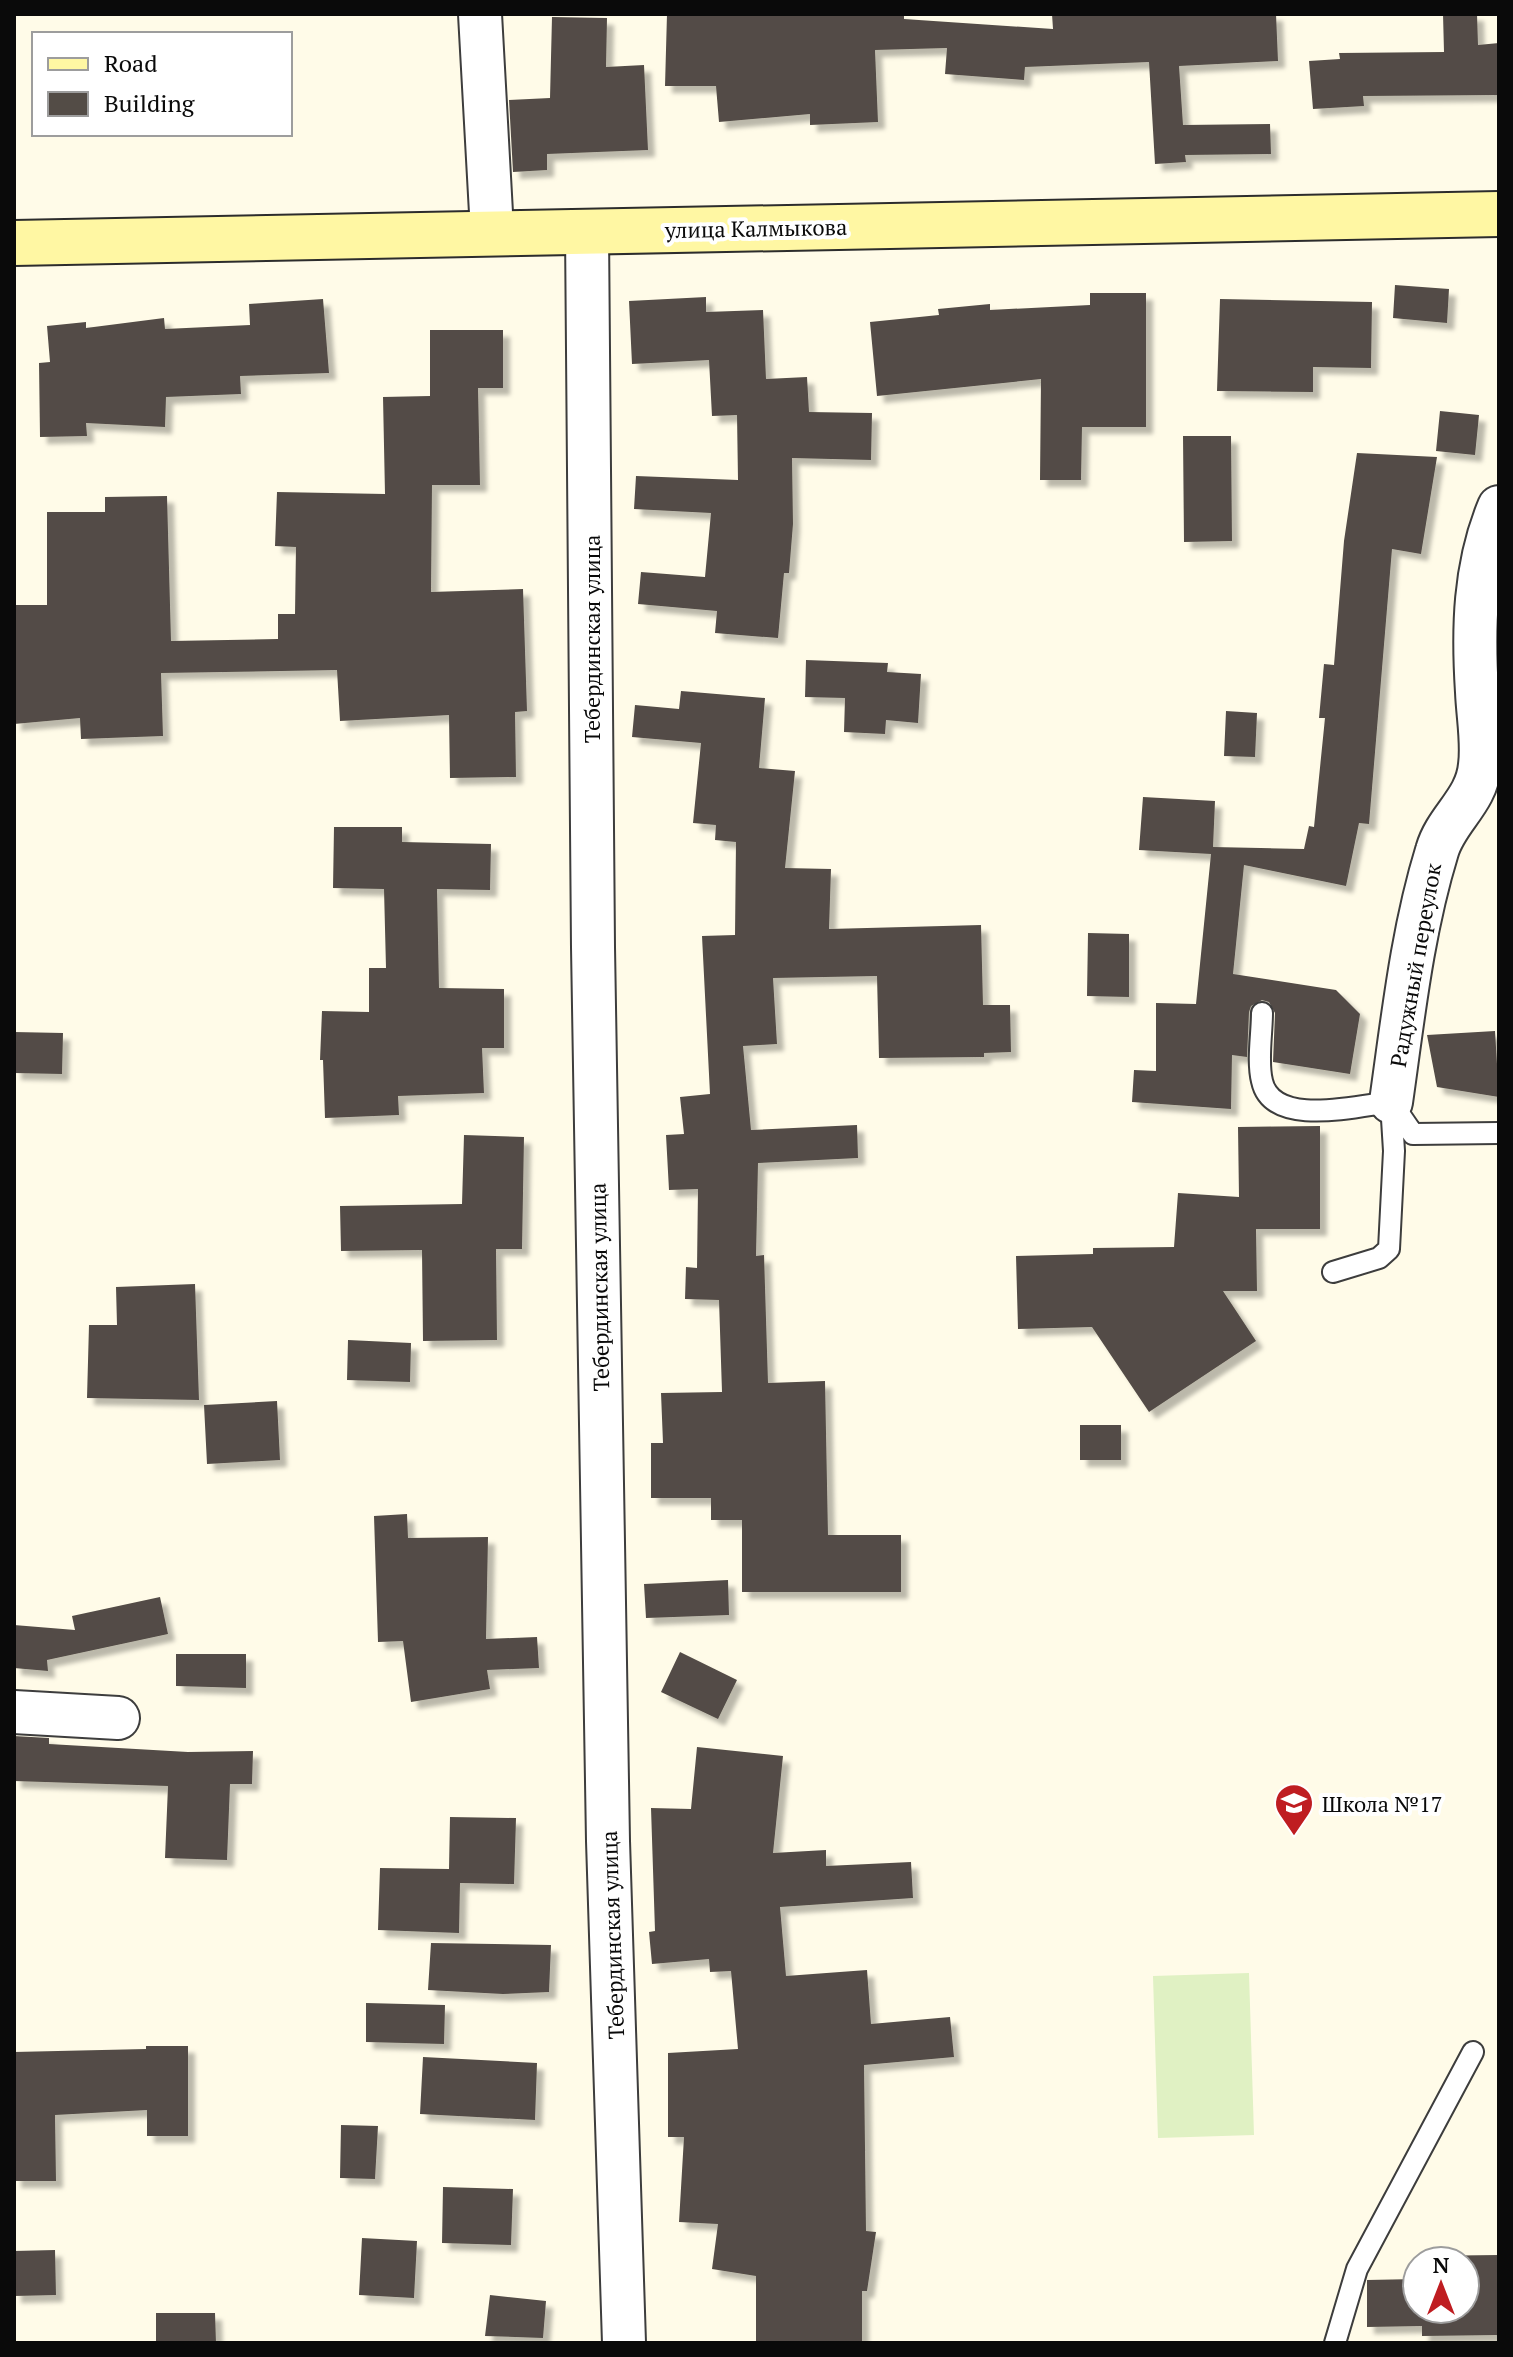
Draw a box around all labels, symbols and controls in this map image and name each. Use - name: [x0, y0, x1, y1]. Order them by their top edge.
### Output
- legend: [32, 32, 292, 136]
- text: Road: [104, 47, 158, 79]
- text: Building: [104, 87, 195, 119]
- street label: улица Калмыкова: [664, 212, 847, 244]
- street label: Тебердинская улица: [577, 535, 606, 743]
- street label: Радужный переулок: [1383, 861, 1447, 1069]
- street label: Тебердинская улица: [583, 1182, 615, 1392]
- school or university icon: Школа №17: [1273, 1782, 1315, 1837]
- place label: Школа №17: [1322, 1789, 1442, 1818]
- street label: Тебердинская улица: [594, 1830, 630, 2040]
- north arrow: [1401, 2245, 1481, 2325]
- text: N: [1433, 2250, 1450, 2279]

